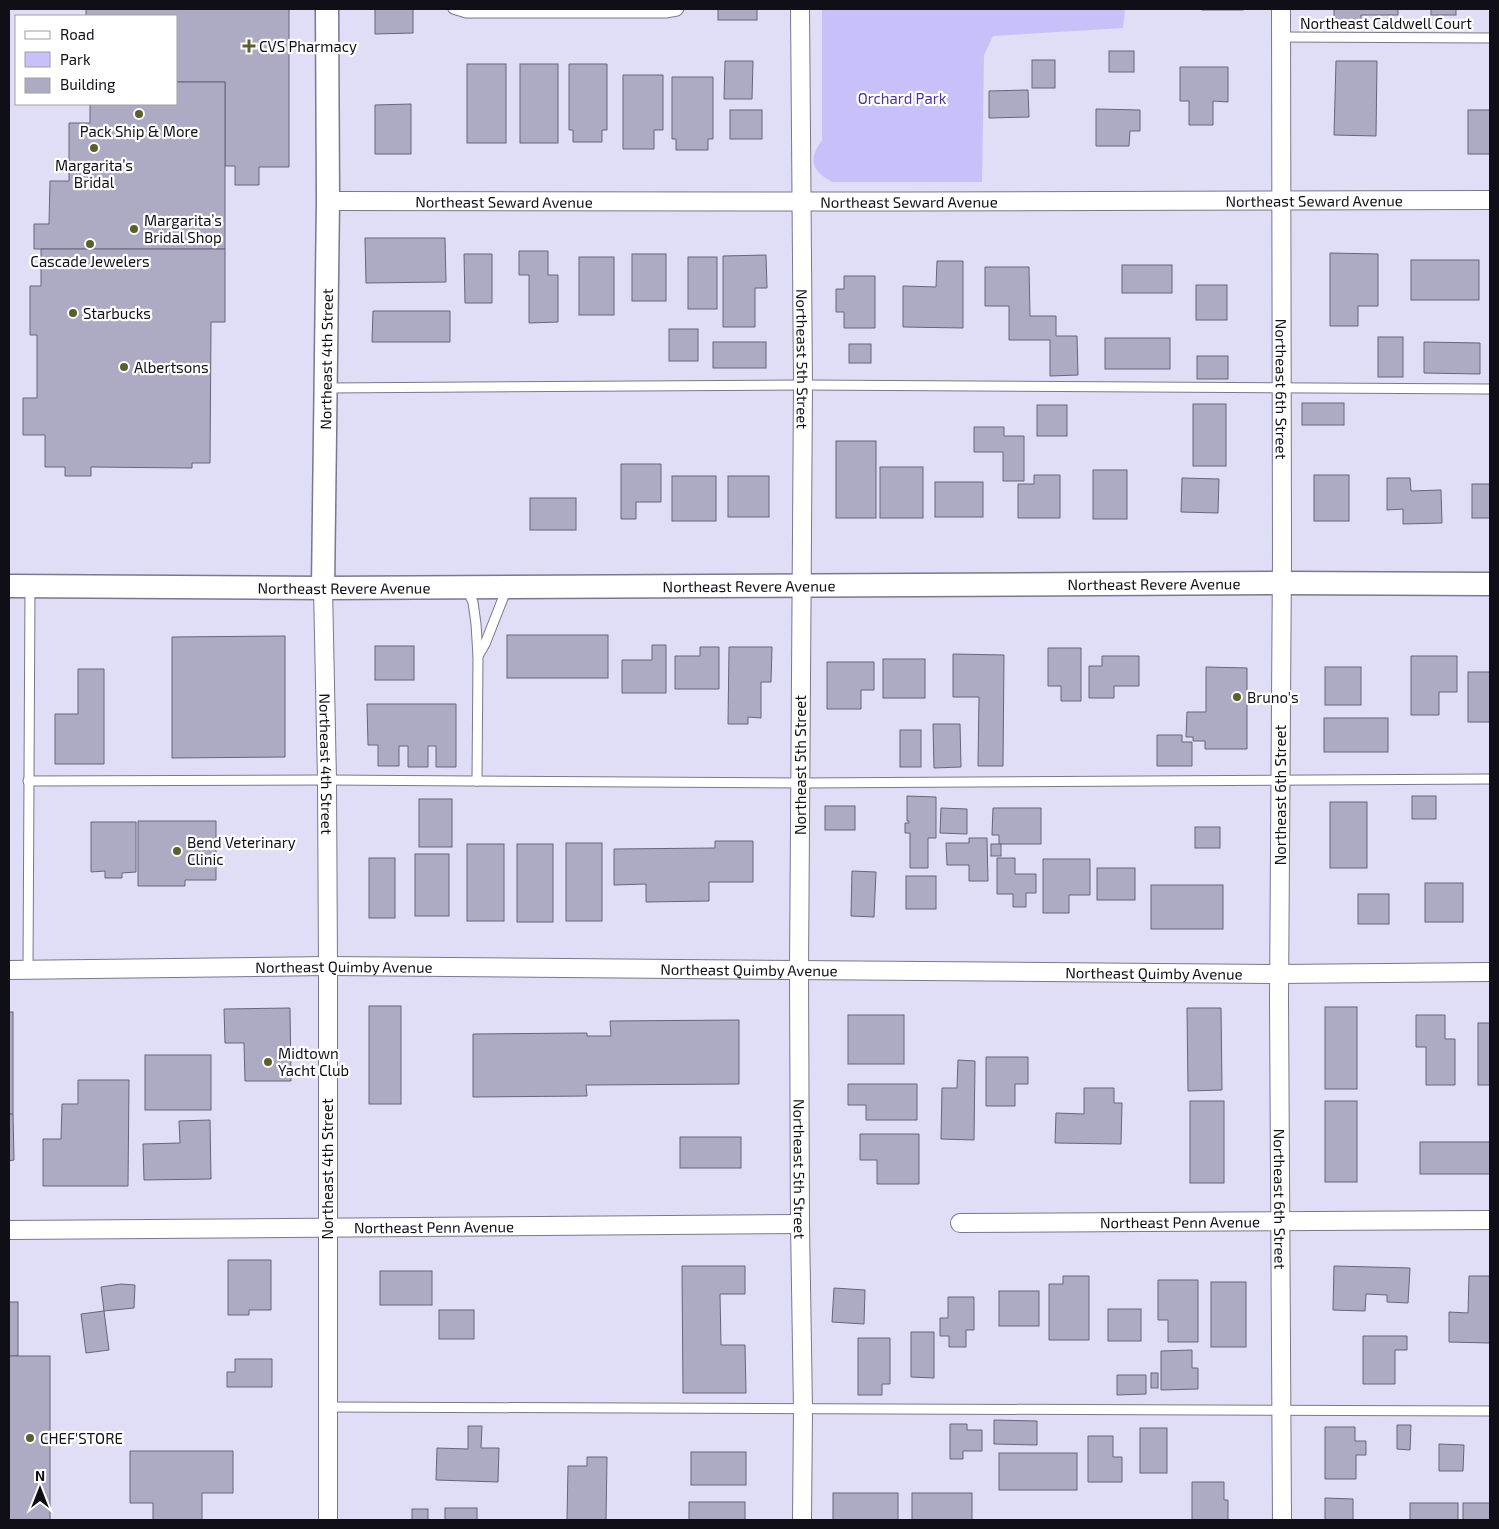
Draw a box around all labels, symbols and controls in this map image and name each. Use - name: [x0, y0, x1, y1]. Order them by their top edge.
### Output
- street label: Northeast Caldwell Court: [1300, 14, 1472, 32]
- legend: [15, 15, 178, 105]
- text: Road: [60, 25, 95, 43]
- place label: CVS Pharmacy: [259, 37, 357, 55]
- marker: CVS Pharmacy: [243, 40, 255, 52]
- text: Park: [60, 50, 91, 68]
- text: Building: [60, 75, 116, 93]
- park label: Orchard Park: [858, 89, 947, 107]
- marker: Pack Ship & More: [133, 108, 145, 120]
- place label: Pack Ship & More: [80, 122, 198, 140]
- marker: Margarita’s Bridal: [88, 142, 100, 154]
- place label: Margarita’s Bridal: [55, 156, 133, 191]
- street label: Northeast Seward Avenue: [1225, 191, 1403, 210]
- street label: Northeast Seward Avenue: [415, 192, 593, 211]
- street label: Northeast Seward Avenue: [820, 192, 998, 211]
- place label: Margarita’s Bridal Shop: [144, 211, 222, 246]
- marker: Margarita’s Bridal Shop: [128, 223, 140, 235]
- marker: Cascade Jewelers: [84, 238, 96, 250]
- place label: Cascade Jewelers: [30, 252, 150, 270]
- street label: Northeast 4th Street: [316, 288, 336, 430]
- street label: Northeast 5th Street: [793, 289, 812, 429]
- place label: Starbucks: [83, 304, 151, 322]
- marker: Starbucks: [67, 307, 79, 319]
- street label: Northeast 6th Street: [1273, 319, 1291, 460]
- place label: Albertsons: [134, 358, 209, 376]
- marker: Albertsons: [118, 361, 130, 373]
- street label: Northeast Revere Avenue: [1067, 574, 1240, 593]
- street label: Northeast Revere Avenue: [662, 576, 836, 595]
- street label: Northeast Revere Avenue: [257, 578, 431, 597]
- place label: Bruno's: [1247, 688, 1299, 706]
- marker: Bruno's: [1231, 691, 1243, 703]
- street label: Northeast 4th Street: [316, 693, 336, 835]
- street label: Northeast 5th Street: [791, 695, 809, 835]
- street label: Northeast 6th Street: [1271, 724, 1289, 865]
- place label: Bend Veterinary Clinic: [187, 833, 296, 868]
- marker: Bend Veterinary Clinic: [171, 845, 183, 857]
- street label: Northeast Quimby Avenue: [255, 957, 433, 976]
- street label: Northeast Quimby Avenue: [660, 960, 838, 979]
- street label: Northeast Quimby Avenue: [1065, 963, 1243, 983]
- place label: Midtown Yacht Club: [278, 1044, 349, 1079]
- marker: Midtown Yacht Club: [262, 1056, 274, 1068]
- street label: Northeast 4th Street: [318, 1098, 336, 1240]
- street label: Northeast 5th Street: [791, 1099, 809, 1239]
- street label: Northeast 6th Street: [1271, 1129, 1290, 1270]
- street label: Northeast Penn Avenue: [1100, 1212, 1260, 1231]
- street label: Northeast Penn Avenue: [354, 1217, 514, 1236]
- place label: CHEF'STORE: [40, 1429, 123, 1447]
- marker: CHEF'STORE: [24, 1432, 36, 1444]
- north arrow: [15, 1464, 65, 1514]
- text: N: [35, 1467, 45, 1484]

